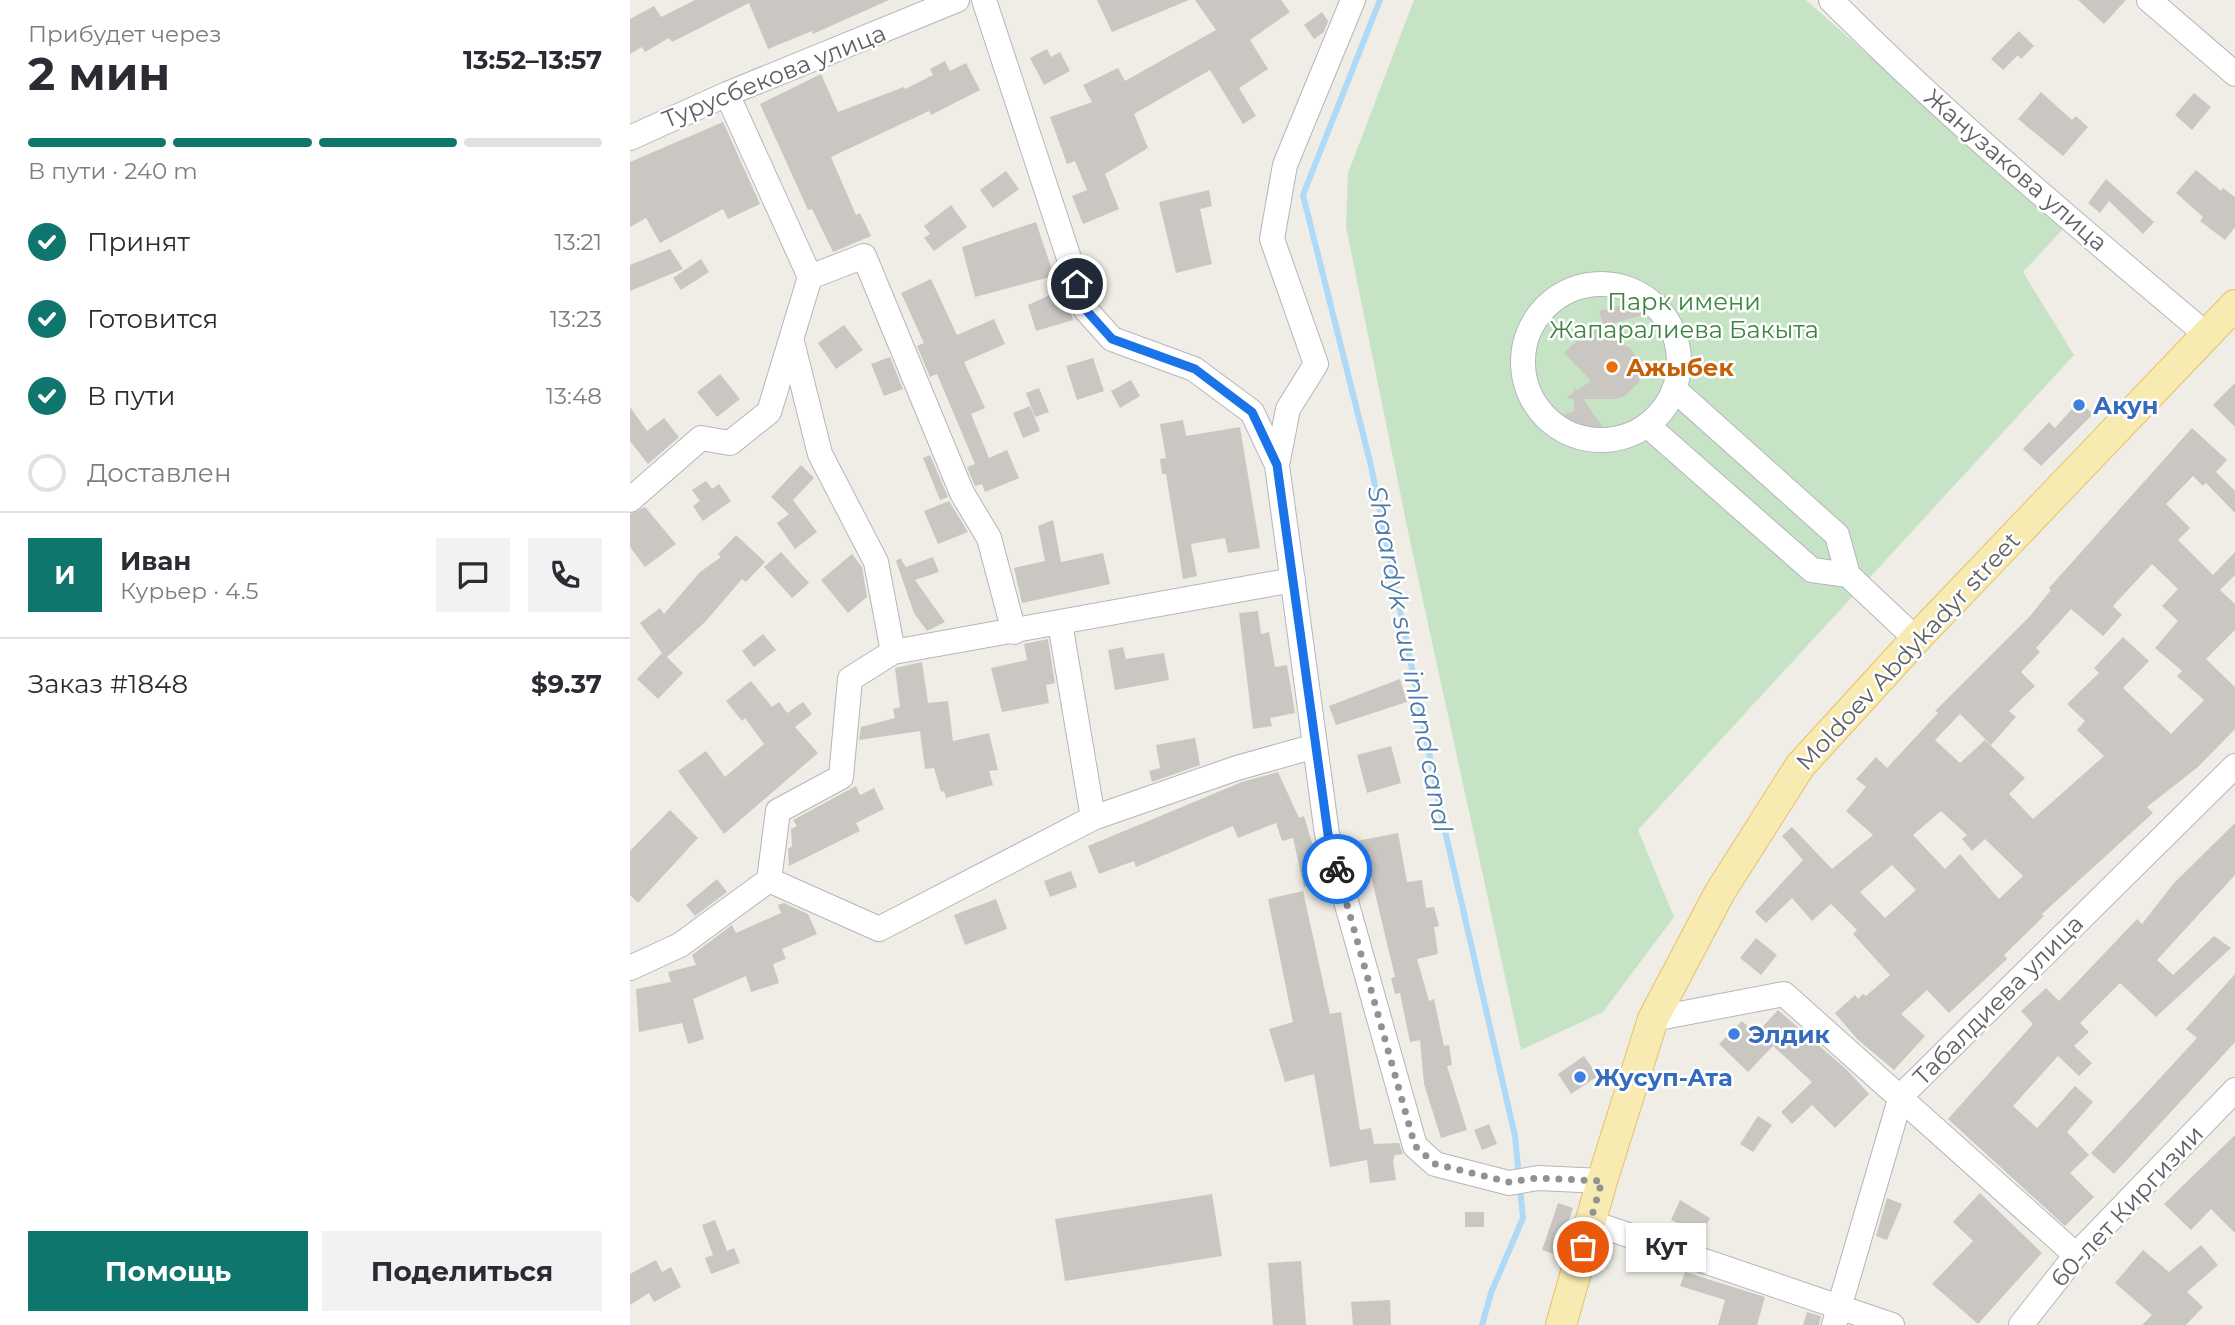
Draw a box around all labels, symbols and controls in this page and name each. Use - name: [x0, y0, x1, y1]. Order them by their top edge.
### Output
- street label: Турусбекова улица: [658, 18, 890, 134]
- text: Прибудет через: [28, 20, 222, 48]
- text: 13:52–13:57: [463, 44, 602, 76]
- text: 2 мин: [28, 45, 170, 102]
- street label: Жанузакова улица: [1919, 83, 2113, 257]
- text: В пути · 240 m: [28, 157, 198, 185]
- icon: check: [28, 223, 66, 261]
- text: Принят: [87, 226, 190, 258]
- text: 13:21: [554, 228, 602, 256]
- pin: [1047, 254, 1107, 314]
- icon: home: [1058, 265, 1096, 303]
- park label: Парк имени Жапаралиева Бакыта: [1549, 287, 1819, 344]
- icon: check: [28, 300, 66, 338]
- text: Готовится: [87, 303, 218, 335]
- text: 13:23: [550, 305, 602, 333]
- place label: Ажыбек: [1626, 353, 1734, 382]
- marker: Ажыбек: [1604, 359, 1620, 375]
- icon: check: [28, 377, 66, 415]
- text: В пути: [87, 380, 176, 412]
- text: 13:48: [546, 382, 602, 410]
- place label: Акун: [2093, 391, 2159, 420]
- marker: Акун: [2071, 397, 2087, 413]
- text: Доставлен: [87, 457, 232, 489]
- water label: Shaardyk suu inland canal: [1361, 483, 1459, 835]
- street label: Moldoev Abdykadyr street: [1790, 526, 2026, 776]
- button: chat: [436, 538, 510, 612]
- button: phone: [528, 538, 602, 612]
- text: Иван: [120, 545, 191, 577]
- text: И: [54, 559, 76, 591]
- text: Курьер · 4.5: [120, 577, 259, 605]
- text: Заказ #1848: [28, 668, 188, 700]
- text: $9.37: [531, 668, 602, 700]
- courier: [1302, 834, 1372, 904]
- icon: bike: [1318, 850, 1356, 888]
- street label: Табалдиева улица: [1907, 909, 2089, 1091]
- place label: Элдик: [1748, 1020, 1831, 1049]
- marker: Элдик: [1726, 1026, 1742, 1042]
- place label: Жусуп-Ата: [1594, 1063, 1733, 1092]
- marker: Жусуп-Ата: [1572, 1069, 1588, 1085]
- street label: 60-лет Киргизии: [2045, 1119, 2209, 1293]
- pin: [1553, 1217, 1613, 1277]
- callout: Кут: [1625, 1222, 1706, 1272]
- icon: bag: [1564, 1228, 1602, 1266]
- button: Помощь: [28, 1231, 308, 1311]
- button: Поделиться: [322, 1231, 602, 1311]
- text: Кут: [1645, 1233, 1687, 1261]

